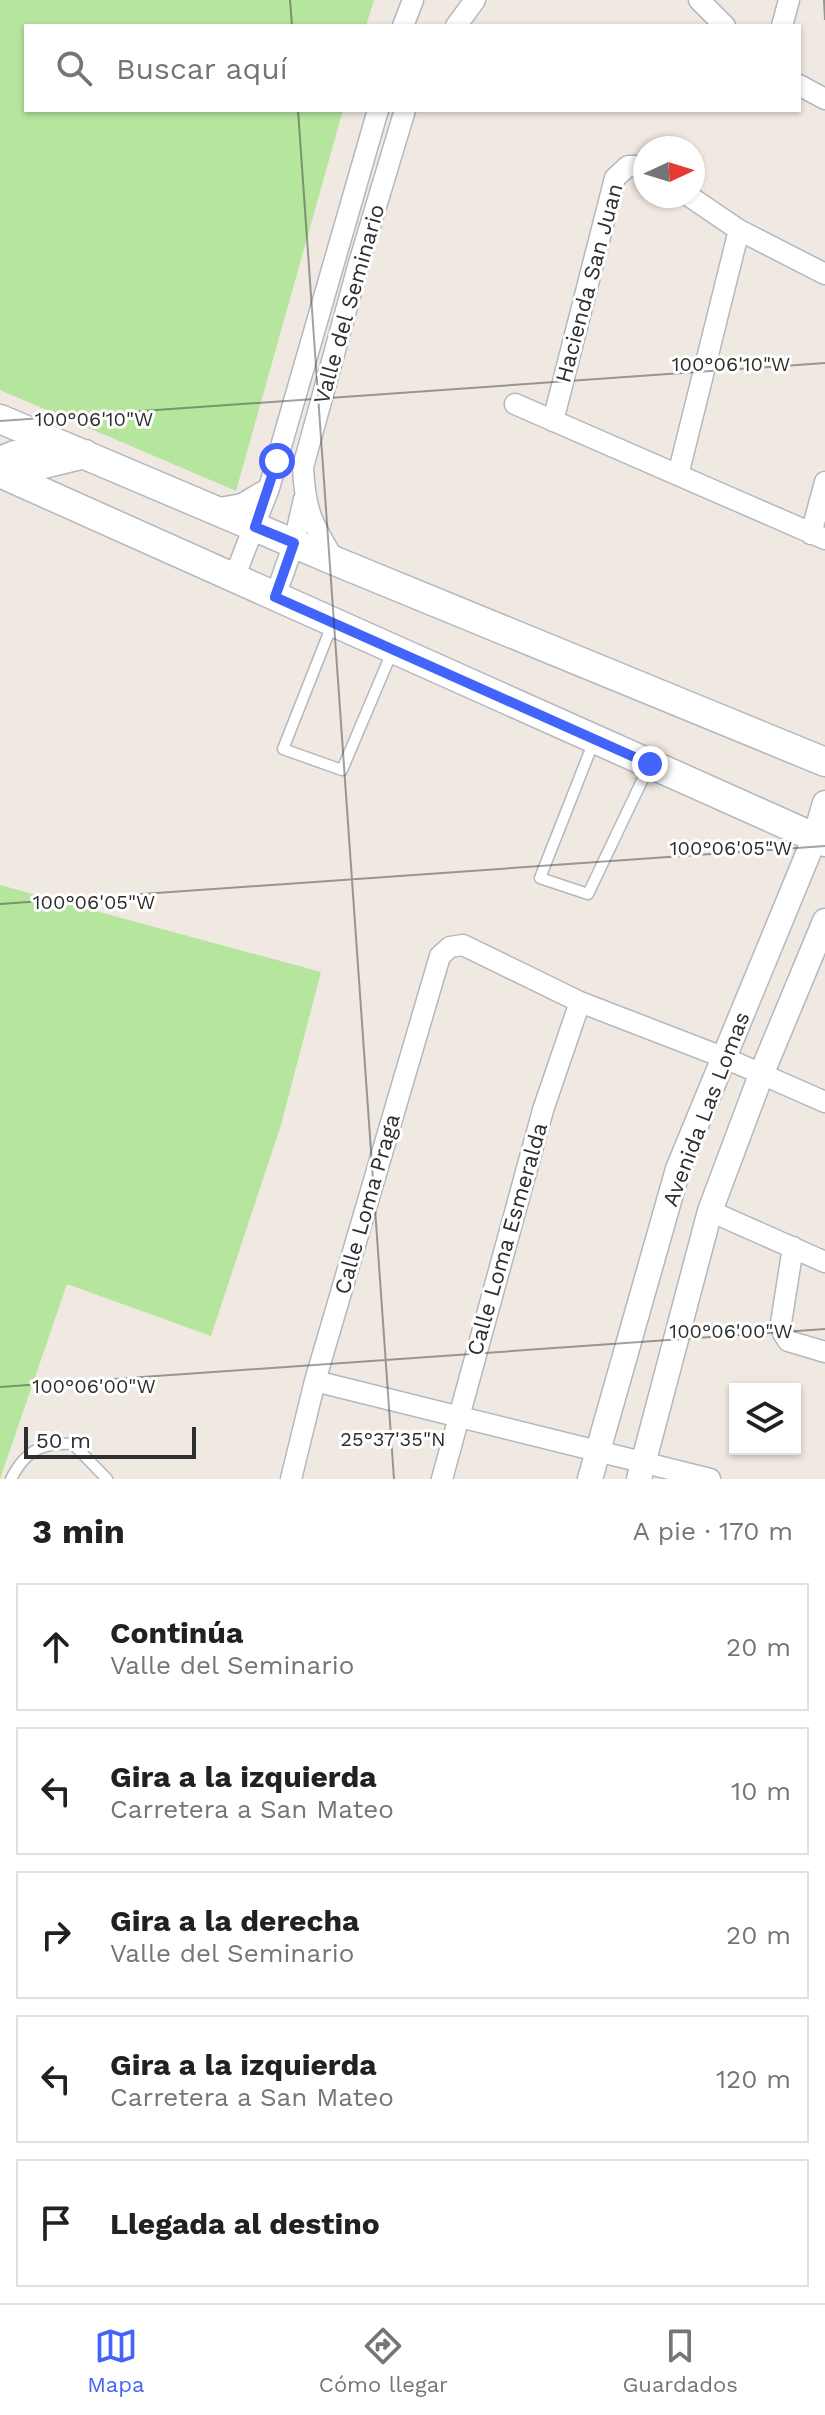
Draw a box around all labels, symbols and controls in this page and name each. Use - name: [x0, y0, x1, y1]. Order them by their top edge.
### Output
- search box: [24, 24, 801, 112]
- icon: search: [52, 46, 96, 90]
- text: Buscar aquí: [116, 51, 288, 86]
- north arrow: [633, 136, 705, 208]
- street label: Hacienda San Juan: [550, 181, 628, 385]
- street label: Valle del Seminario: [308, 201, 390, 407]
- text: 100°06'10"W: [672, 352, 790, 376]
- text: 100°06'10"W: [35, 407, 153, 431]
- route start: [259, 443, 295, 479]
- route end: [632, 746, 668, 782]
- text: 100°06'05"W: [670, 836, 792, 860]
- text: 100°06'05"W: [33, 890, 155, 914]
- street label: Avenida Las Lomas: [657, 1008, 755, 1210]
- street label: Calle Loma Praga: [329, 1111, 405, 1297]
- street label: Calle Loma Esmeralda: [462, 1120, 552, 1358]
- text: 100°06'00"W: [669, 1319, 793, 1343]
- text: 100°06'00"W: [32, 1374, 156, 1398]
- map controls: [729, 1383, 801, 1455]
- button: layers: [729, 1383, 801, 1455]
- scale bar: [24, 1423, 196, 1459]
- text: 25°37'35"N: [340, 1427, 446, 1451]
- text: 50 m: [36, 1428, 91, 1453]
- text: 3 min: [32, 1511, 125, 1551]
- text: A pie · 170 m: [633, 1516, 793, 1546]
- text: Continúa: [110, 1615, 243, 1650]
- icon: ahead: [34, 1625, 78, 1669]
- text: 20 m: [726, 1632, 791, 1662]
- text: Valle del Seminario: [110, 1650, 354, 1680]
- text: Gira a la izquierda: [110, 1759, 377, 1794]
- icon: left: [34, 1769, 78, 1813]
- text: 10 m: [731, 1776, 791, 1806]
- text: Carretera a San Mateo: [110, 1794, 394, 1824]
- text: Gira a la derecha: [110, 1903, 359, 1938]
- icon: right: [34, 1913, 78, 1957]
- text: 20 m: [726, 1920, 791, 1950]
- text: Valle del Seminario: [110, 1938, 354, 1968]
- text: Gira a la izquierda: [110, 2047, 377, 2082]
- icon: left: [34, 2057, 78, 2101]
- text: 120 m: [716, 2064, 791, 2094]
- text: Carretera a San Mateo: [110, 2082, 394, 2112]
- icon: arrive: [34, 2201, 78, 2245]
- text: Llegada al destino: [110, 2206, 380, 2241]
- tab: Mapa: [87, 2324, 145, 2397]
- tab: Cómo llegar: [319, 2324, 448, 2397]
- tab: Guardados: [622, 2324, 738, 2397]

